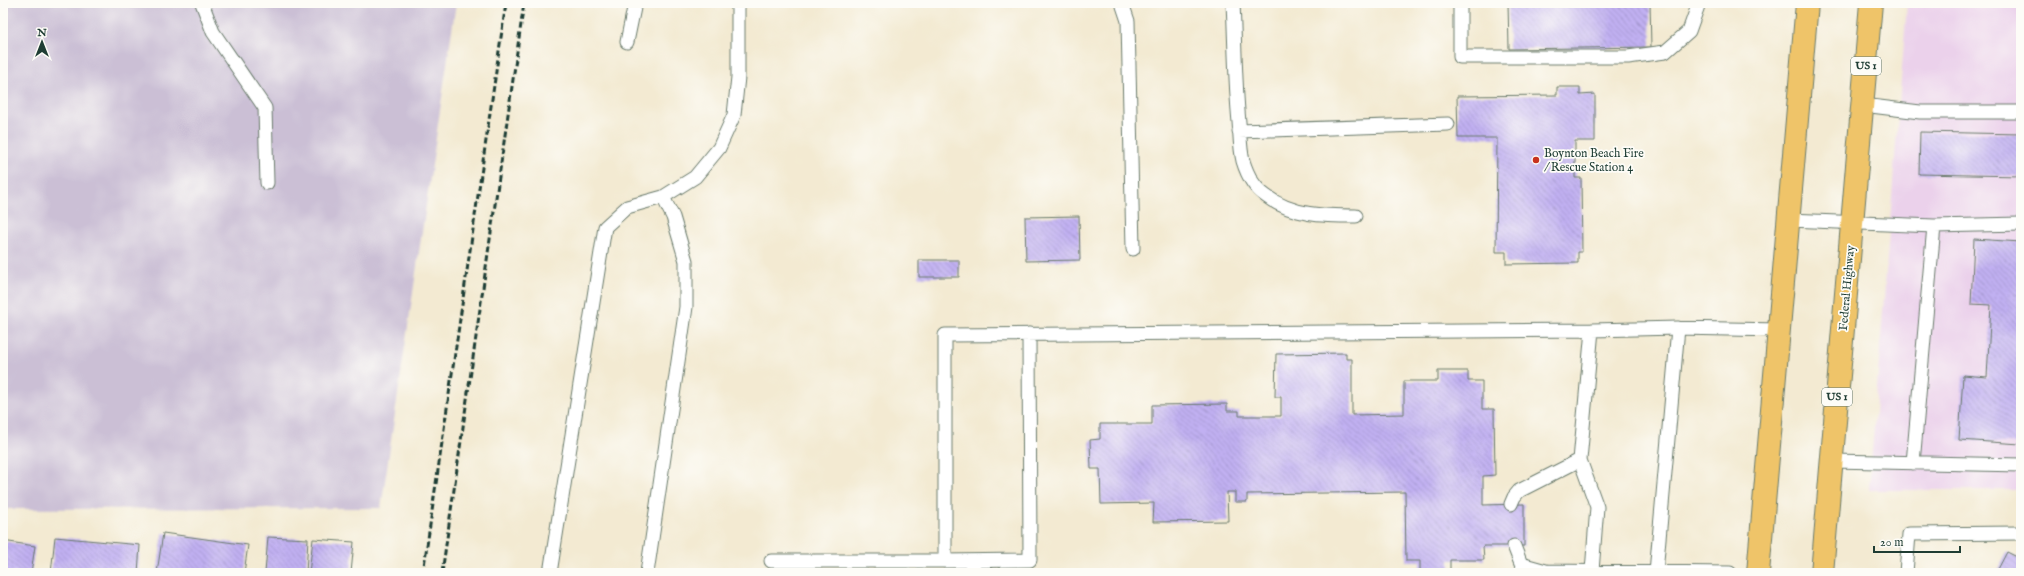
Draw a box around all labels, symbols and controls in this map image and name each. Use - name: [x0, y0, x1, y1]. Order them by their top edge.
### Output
- north arrow: [22, 22, 62, 62]
- text: N: [36, 26, 47, 40]
- road number: US 1: [1851, 57, 1881, 75]
- place label: Boynton Beach Fire / Rescue Station 4: [1544, 146, 1644, 175]
- marker: Boynton Beach Fire / Rescue Station 4: [1531, 155, 1541, 165]
- street label: Federal Highway: [1836, 245, 1858, 331]
- road number: US 1: [1822, 388, 1852, 406]
- scale bar: [1874, 528, 1960, 554]
- text: 20 m: [1880, 535, 1903, 550]

